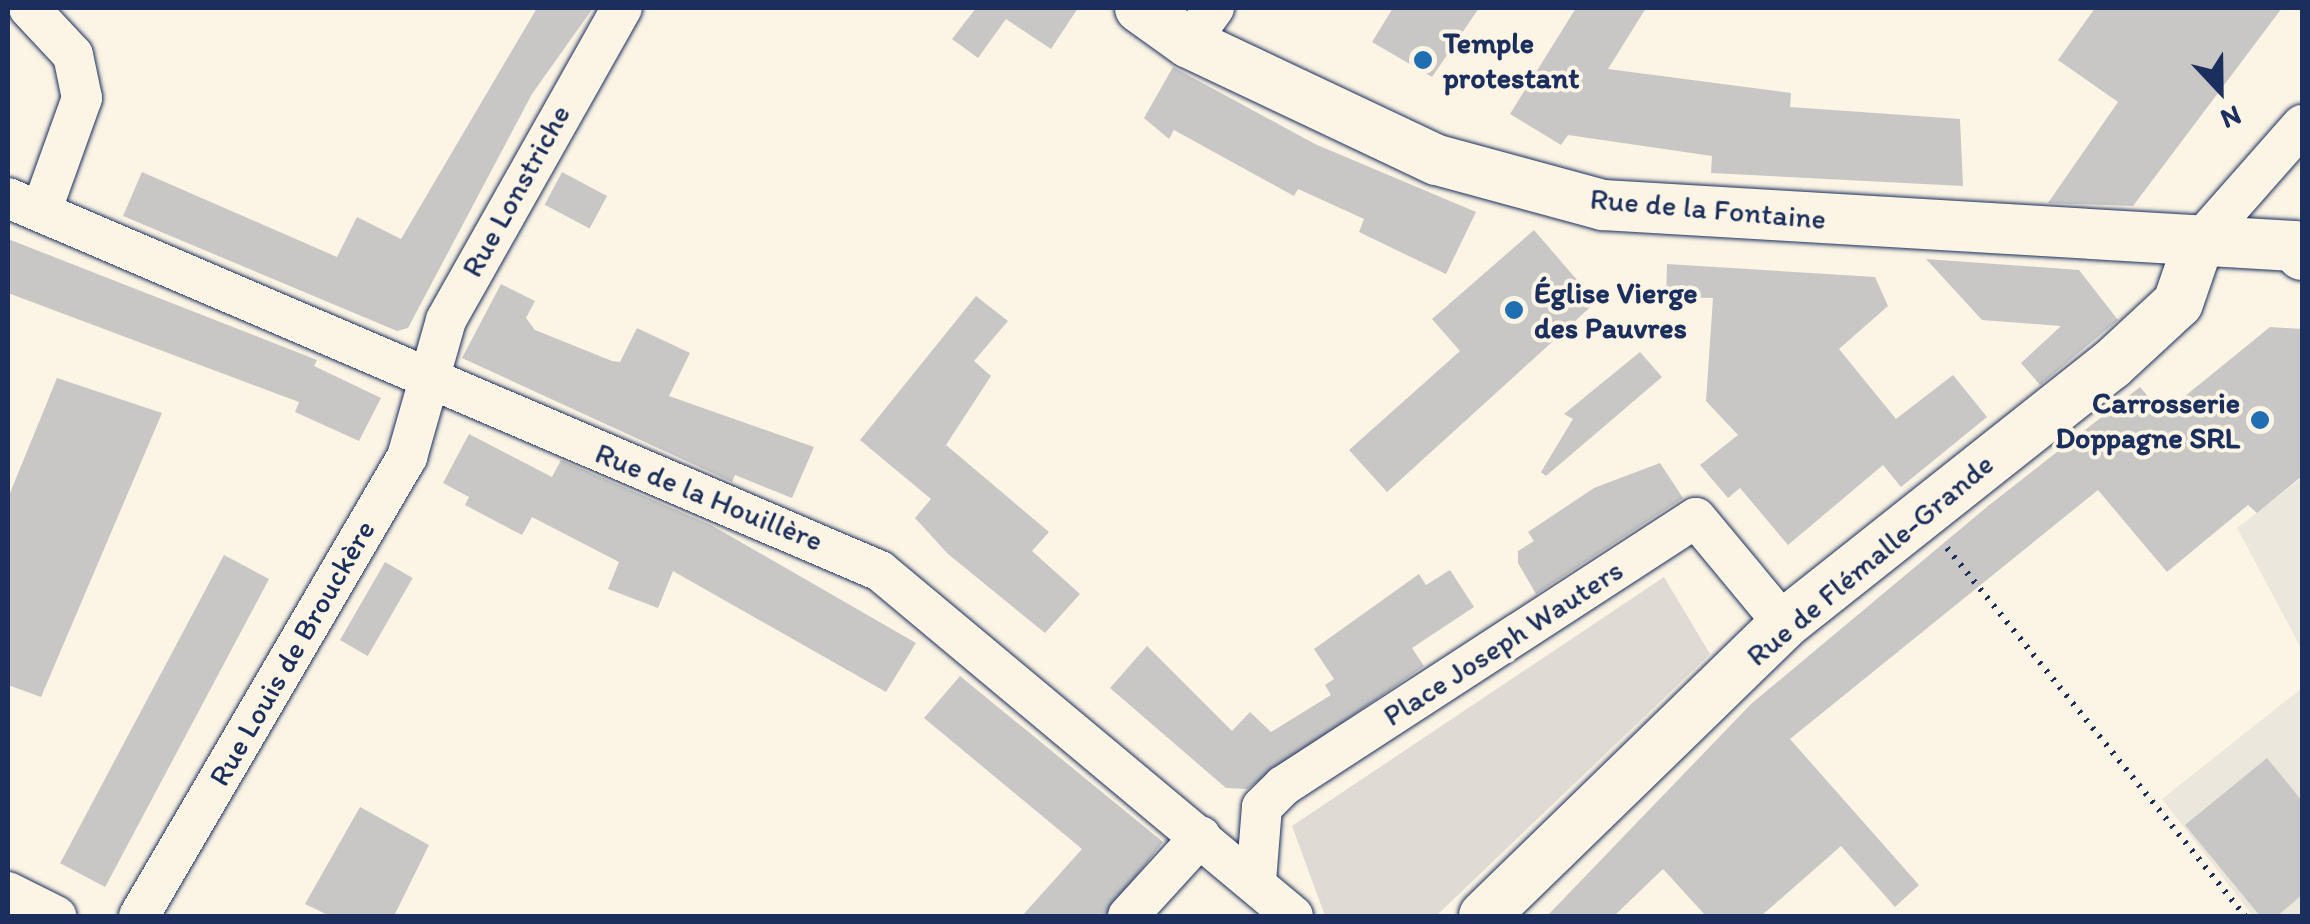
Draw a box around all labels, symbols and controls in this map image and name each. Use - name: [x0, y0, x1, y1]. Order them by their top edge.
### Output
- place label: Temple protestant: [1443, 25, 1579, 96]
- north arrow: [2170, 40, 2270, 140]
- marker: Temple protestant: [1412, 49, 1434, 71]
- street label: Rue Lonstriche: [454, 99, 578, 283]
- text: N: [2216, 99, 2246, 137]
- street label: Rue de la Fontaine: [1589, 181, 1827, 237]
- place label: Église Vierge des Pauvres: [1534, 275, 1698, 346]
- marker: Église Vierge des Pauvres: [1503, 299, 1525, 321]
- place label: Carrosserie Doppagne SRL: [2055, 385, 2240, 456]
- marker: Carrosserie Doppagne SRL: [2249, 409, 2271, 431]
- street label: Rue de la Houillère: [590, 435, 828, 559]
- street label: Rue de Flémalle-Grande: [1740, 447, 2000, 673]
- street label: Rue Louis de Brouckère: [201, 514, 383, 792]
- street label: Place Joseph Wauters: [1377, 552, 1629, 734]

